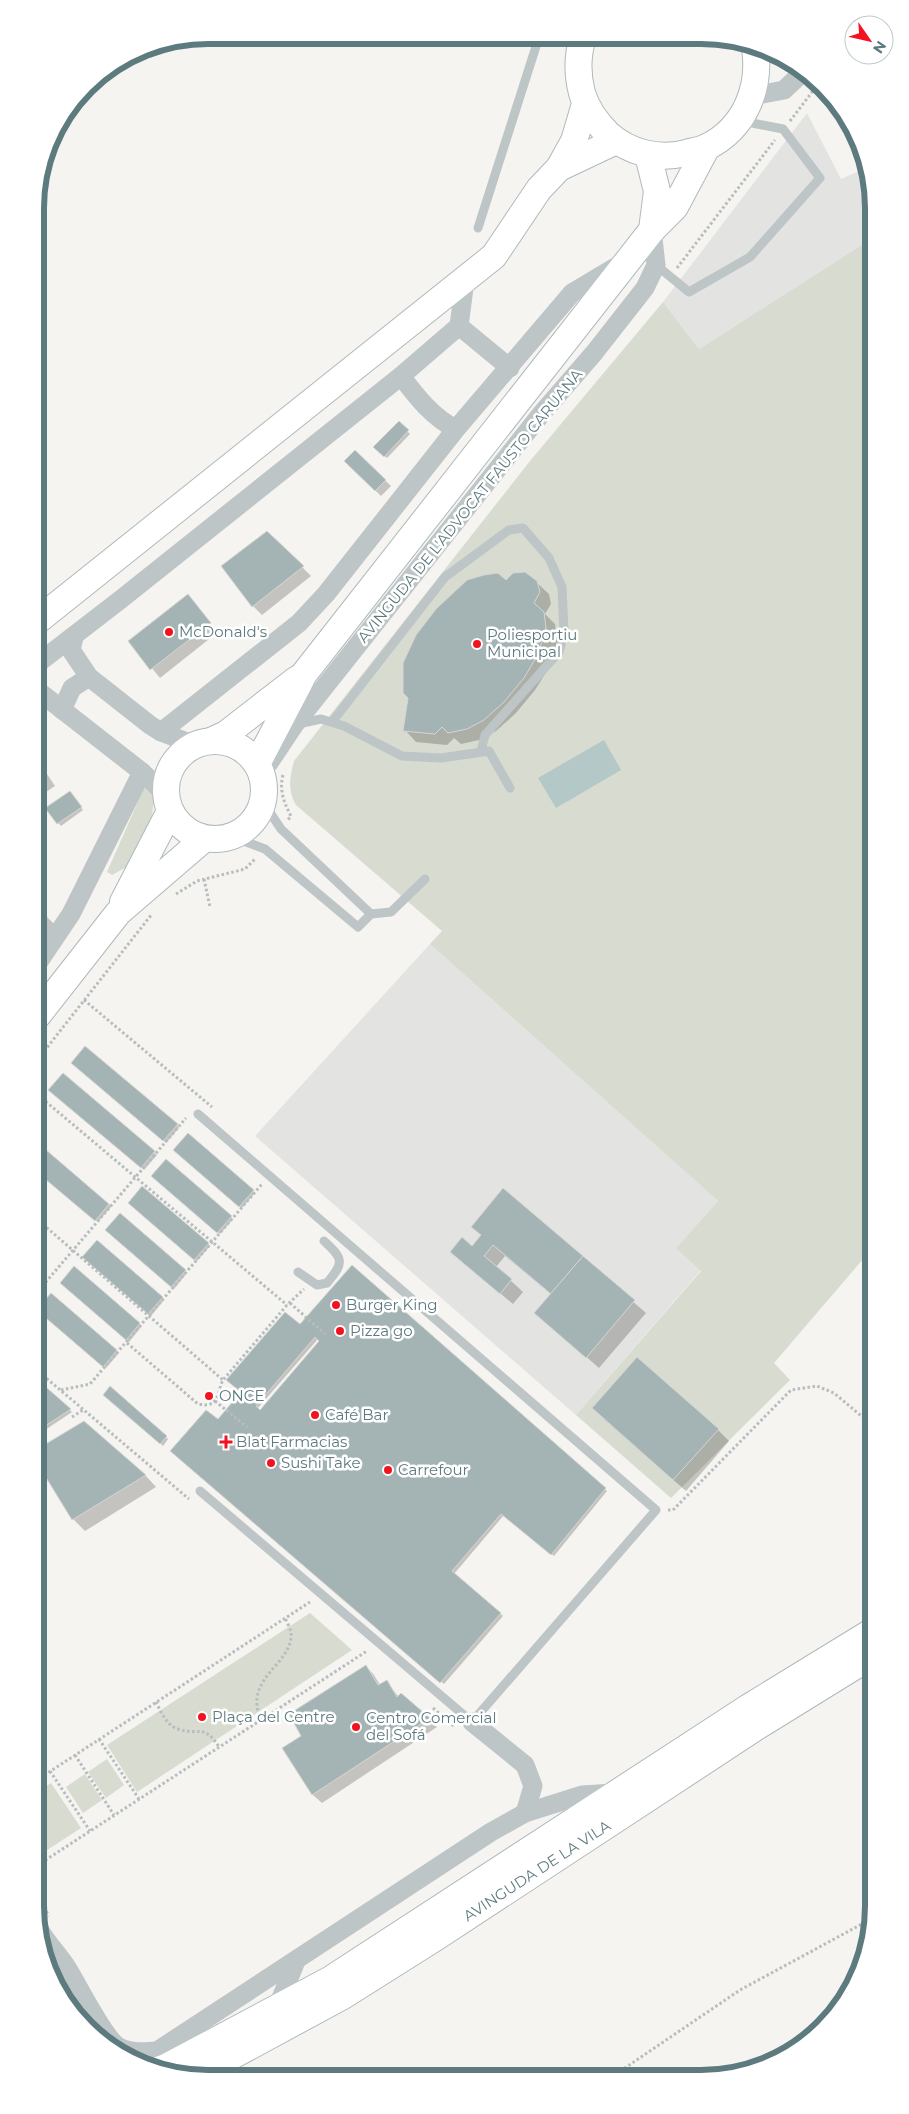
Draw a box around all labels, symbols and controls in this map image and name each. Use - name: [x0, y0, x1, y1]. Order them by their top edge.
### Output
- north arrow: [844, 15, 894, 65]
- text: N: [869, 38, 890, 57]
- street label: AVINGUDA DE L'ADVOCAT FAUSTO CARUANA: [353, 365, 586, 646]
- place label: McDonald's: [179, 622, 267, 641]
- place label: Poliesportiu Municipal: [487, 625, 577, 661]
- marker: McDonald's: [163, 626, 175, 638]
- marker: Poliesportiu Municipal: [471, 638, 483, 650]
- place label: Burger King: [346, 1295, 438, 1314]
- marker: Burger King: [330, 1299, 342, 1311]
- place label: Pizza go: [350, 1321, 413, 1340]
- marker: Pizza go: [334, 1325, 346, 1337]
- place label: ONCE: [219, 1386, 264, 1405]
- marker: ONCE: [203, 1390, 215, 1402]
- place label: Café Bar: [325, 1405, 389, 1424]
- marker: Café Bar: [309, 1409, 321, 1421]
- place label: Blat Farmacias: [236, 1432, 347, 1451]
- marker: Blat Farmacias: [220, 1436, 232, 1448]
- place label: Sushi Take: [281, 1453, 360, 1472]
- marker: Sushi Take: [265, 1457, 277, 1469]
- place label: Carrefour: [398, 1460, 469, 1479]
- marker: Carrefour: [382, 1464, 394, 1476]
- place label: Plaça del Centre: [212, 1707, 335, 1726]
- place label: Centro Comercial del Sofá: [366, 1708, 497, 1744]
- marker: Plaça del Centre: [196, 1711, 208, 1723]
- marker: Centro Comercial del Sofá: [350, 1721, 362, 1733]
- street label: AVINGUDA DE LA VILA: [460, 1816, 614, 1925]

